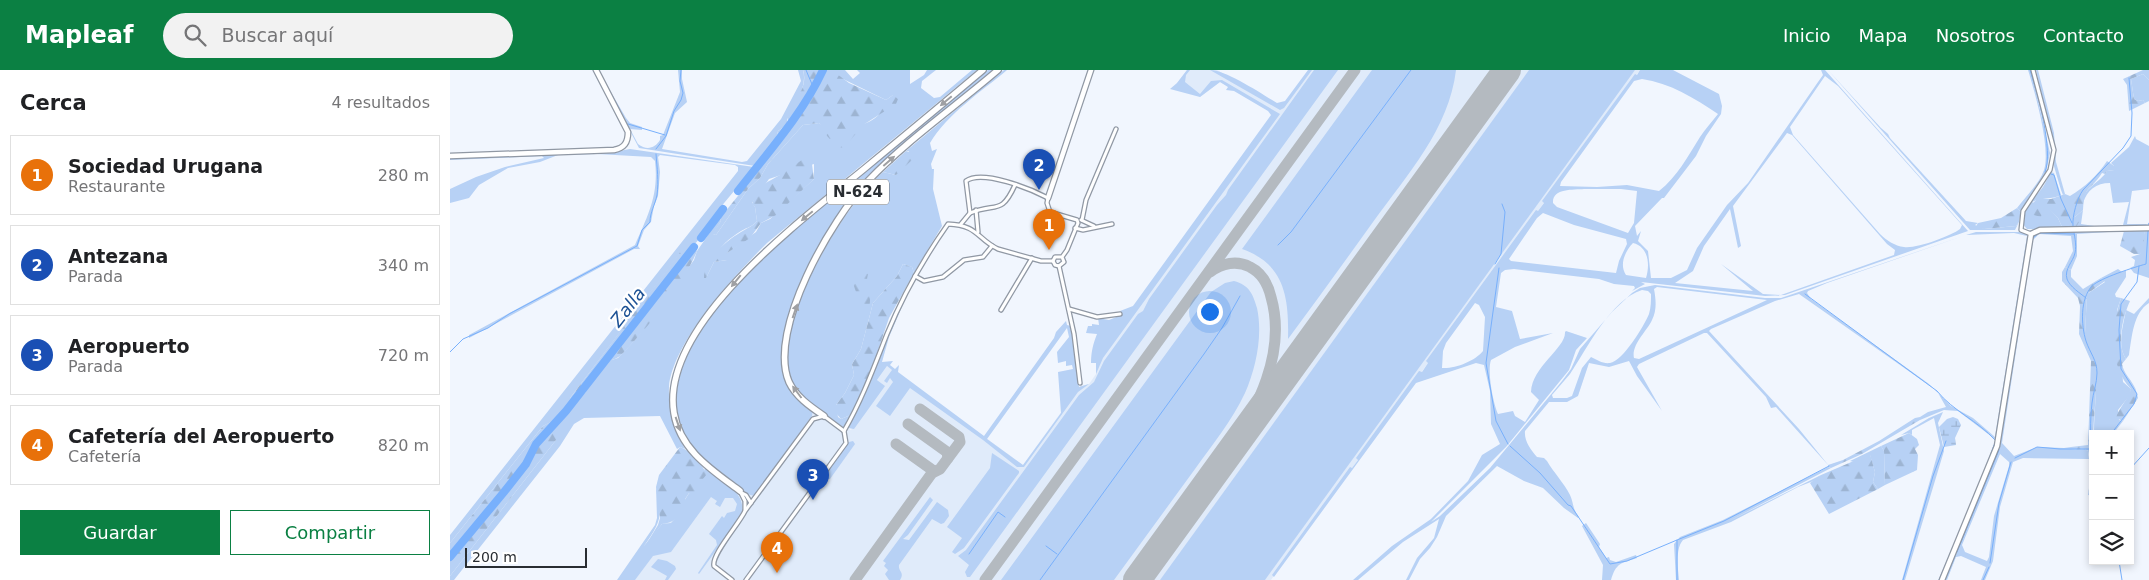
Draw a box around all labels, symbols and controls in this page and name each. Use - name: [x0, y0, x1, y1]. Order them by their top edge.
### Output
- search box: [163, 13, 513, 58]
- text: Mapleaf: [25, 21, 133, 49]
- icon: search: [181, 21, 209, 49]
- text: Buscar aquí: [221, 24, 333, 46]
- text: Inicio: [1783, 25, 1831, 46]
- text: Mapa: [1859, 25, 1908, 46]
- text: Nosotros: [1936, 25, 2015, 46]
- text: Contacto: [2043, 25, 2124, 46]
- text: Cerca: [20, 91, 87, 115]
- text: 4 resultados: [331, 93, 430, 112]
- one-way arrow: [939, 96, 952, 107]
- pin: 2: [1023, 149, 1055, 190]
- text: Sociedad Urugana: [68, 155, 263, 177]
- one-way arrow: [883, 156, 895, 167]
- text: 1: [31, 166, 43, 185]
- text: 280 m: [378, 166, 429, 185]
- text: Restaurante: [68, 177, 165, 196]
- road number: N-624: [827, 180, 889, 204]
- pin: 1: [1033, 209, 1065, 250]
- one-way arrow: [801, 210, 814, 221]
- text: Antezana: [68, 245, 168, 267]
- text: 2: [31, 256, 43, 275]
- text: 340 m: [378, 256, 429, 275]
- text: Parada: [68, 267, 123, 286]
- one-way arrow: [731, 274, 742, 287]
- water label: Zalla: [605, 283, 650, 331]
- your location: [1197, 299, 1223, 325]
- one-way arrow: [791, 303, 799, 318]
- text: Aeropuerto: [68, 335, 190, 357]
- text: 3: [31, 346, 43, 365]
- text: 720 m: [378, 346, 429, 365]
- text: Parada: [68, 357, 123, 376]
- one-way arrow: [791, 386, 802, 399]
- one-way arrow: [674, 417, 682, 432]
- text: Cafetería del Aeropuerto: [68, 425, 334, 447]
- map controls: [2089, 430, 2134, 565]
- button: +: [2089, 430, 2134, 475]
- text: 4: [31, 436, 43, 455]
- text: 820 m: [378, 436, 429, 455]
- text: Cafetería: [68, 447, 141, 466]
- pin: 3: [797, 459, 829, 500]
- button: −: [2089, 475, 2134, 520]
- button: Guardar: [20, 510, 220, 555]
- button: Compartir: [230, 510, 430, 555]
- button: layers: [2089, 520, 2134, 565]
- pin: 4: [761, 532, 793, 573]
- scale bar: [465, 545, 588, 568]
- text: 200 m: [472, 549, 517, 565]

